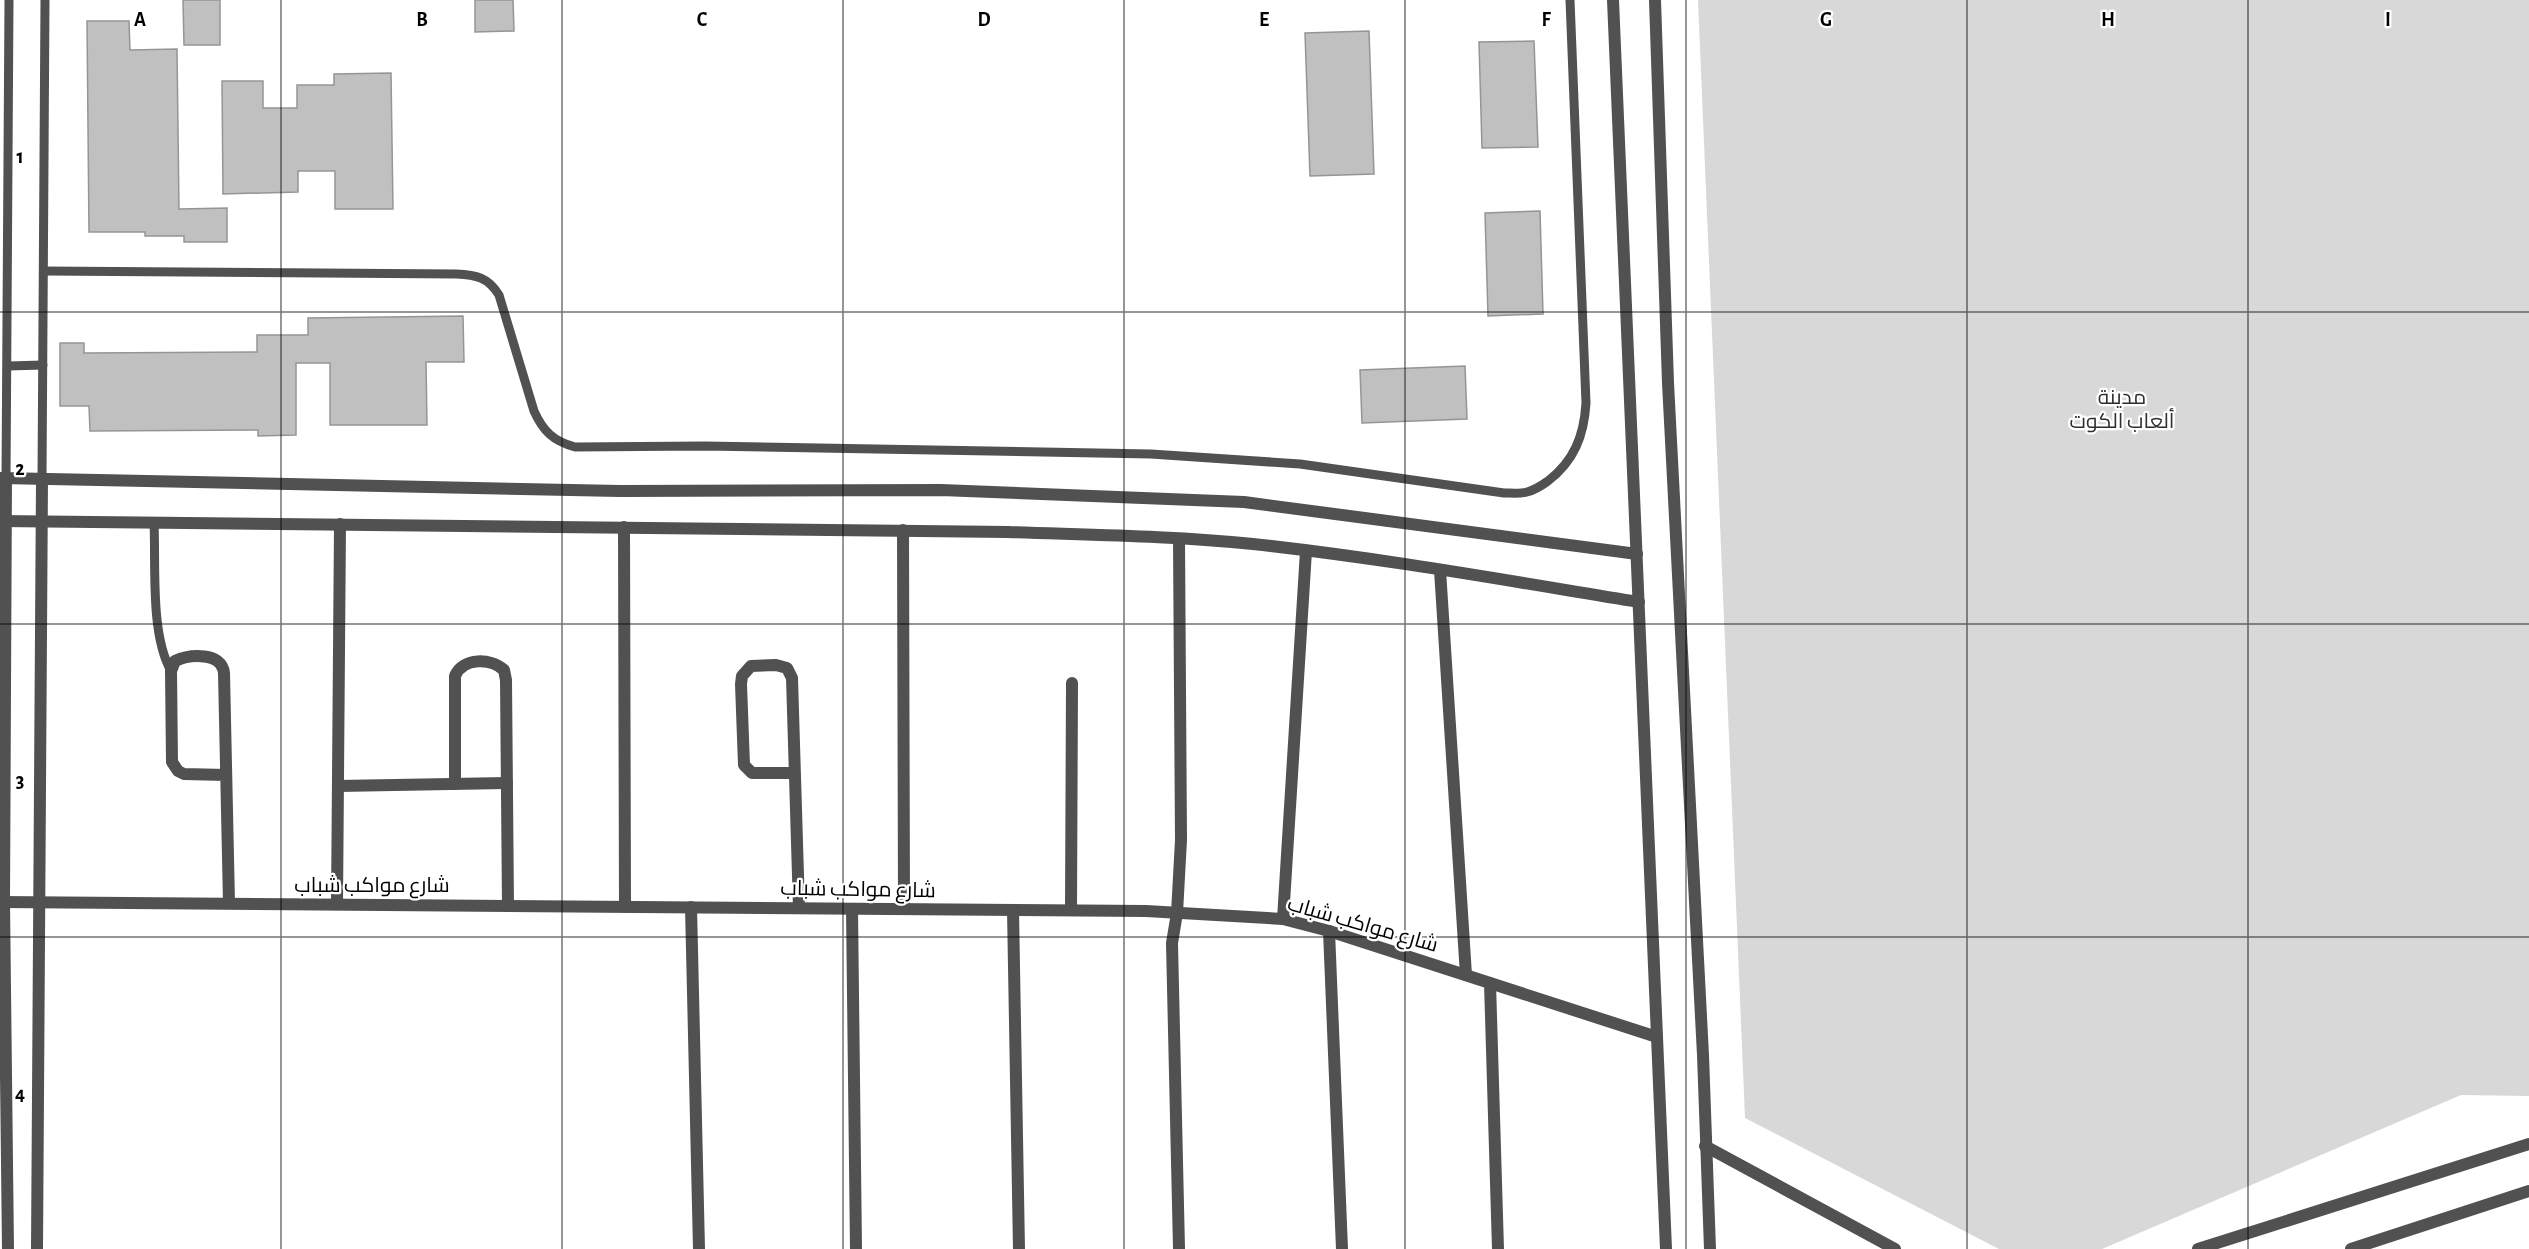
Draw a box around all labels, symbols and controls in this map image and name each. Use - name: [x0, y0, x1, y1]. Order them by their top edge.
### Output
- text: A: [134, 10, 146, 30]
- text: B: [416, 10, 428, 30]
- text: C: [697, 10, 708, 30]
- text: D: [977, 10, 991, 30]
- text: E: [1259, 10, 1269, 30]
- text: F: [1541, 10, 1551, 30]
- text: G: [1820, 10, 1832, 30]
- text: H: [2101, 10, 2115, 30]
- text: I: [2385, 10, 2391, 30]
- text: 1: [16, 147, 24, 167]
- park label: مدينة ألعاب الكوت: [2070, 387, 2175, 433]
- text: 2: [15, 459, 25, 479]
- text: 3: [16, 771, 24, 791]
- street label: شارع مواكب شباب: [294, 875, 450, 899]
- street label: شارع مواكب شباب: [780, 878, 936, 904]
- street label: شارع مواكب شباب: [1284, 893, 1440, 959]
- text: 4: [15, 1084, 25, 1104]

